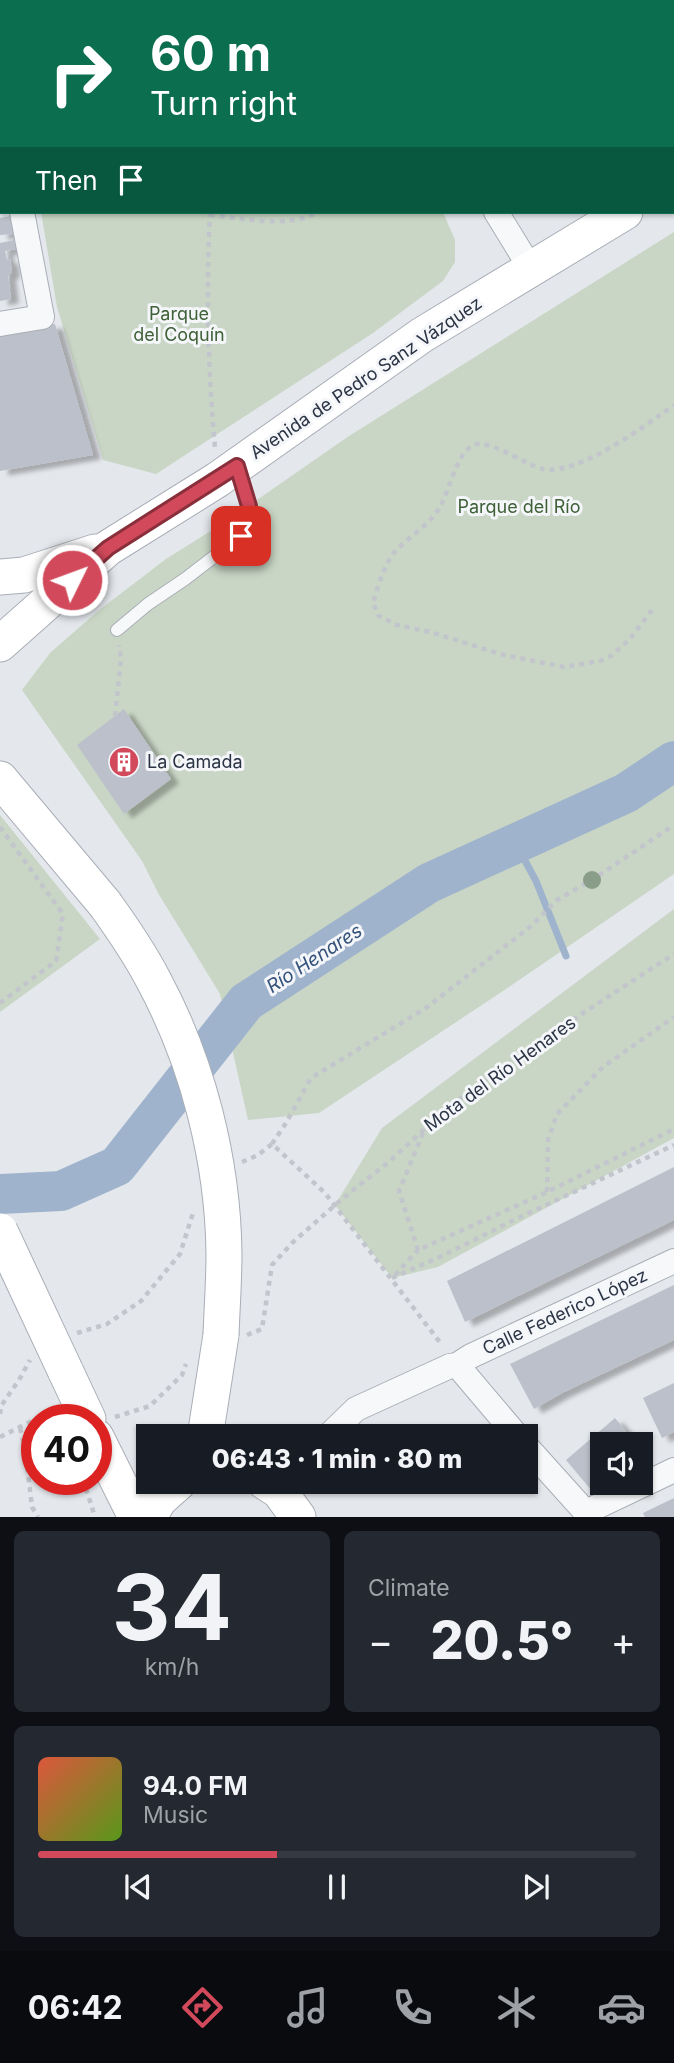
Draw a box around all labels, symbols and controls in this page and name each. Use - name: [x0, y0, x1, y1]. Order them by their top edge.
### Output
- text: 60 m: [150, 24, 271, 83]
- icon: right: [35, 28, 126, 119]
- text: Turn right: [150, 84, 297, 123]
- icon: arrive: [112, 161, 150, 199]
- text: Then: [35, 165, 98, 196]
- street label: Avenida de Pedro Sanz Vázquez: [246, 292, 486, 463]
- park label: Parque del Coquín: [133, 303, 225, 345]
- park label: Parque del Río: [458, 496, 580, 517]
- pin: [211, 506, 271, 566]
- icon: arrive: [222, 517, 260, 555]
- position arrow: [35, 543, 109, 617]
- building icon: La Camada: [107, 745, 141, 779]
- place label: La Camada: [147, 751, 243, 772]
- water label: Río Henares: [262, 919, 366, 998]
- street label: Mota del Río Henares: [420, 1012, 580, 1136]
- street label: Calle Federico López: [479, 1264, 650, 1359]
- speed limit sign: 40: [21, 1404, 112, 1495]
- map controls: [590, 1432, 653, 1495]
- button: sound: [590, 1432, 653, 1495]
- text: 06:43 · 1 min · 80 m: [212, 1443, 462, 1474]
- text: 34: [112, 1552, 232, 1662]
- text: Climate: [368, 1574, 450, 1602]
- text: 20.5°: [430, 1609, 574, 1672]
- text: −: [368, 1618, 393, 1664]
- text: +: [611, 1618, 636, 1664]
- text: km/h: [145, 1653, 199, 1681]
- text: 94.0 FM: [143, 1770, 248, 1801]
- text: Music: [143, 1801, 208, 1829]
- icon: previous: [119, 1868, 157, 1906]
- icon: pause: [318, 1868, 356, 1906]
- icon: next: [517, 1868, 555, 1906]
- icon: directions: [178, 1983, 227, 2032]
- icon: music: [283, 1983, 332, 2032]
- icon: phone: [388, 1983, 437, 2032]
- icon: climate: [492, 1983, 541, 2032]
- icon: car: [597, 1983, 646, 2032]
- text: 06:42: [28, 1988, 123, 2027]

